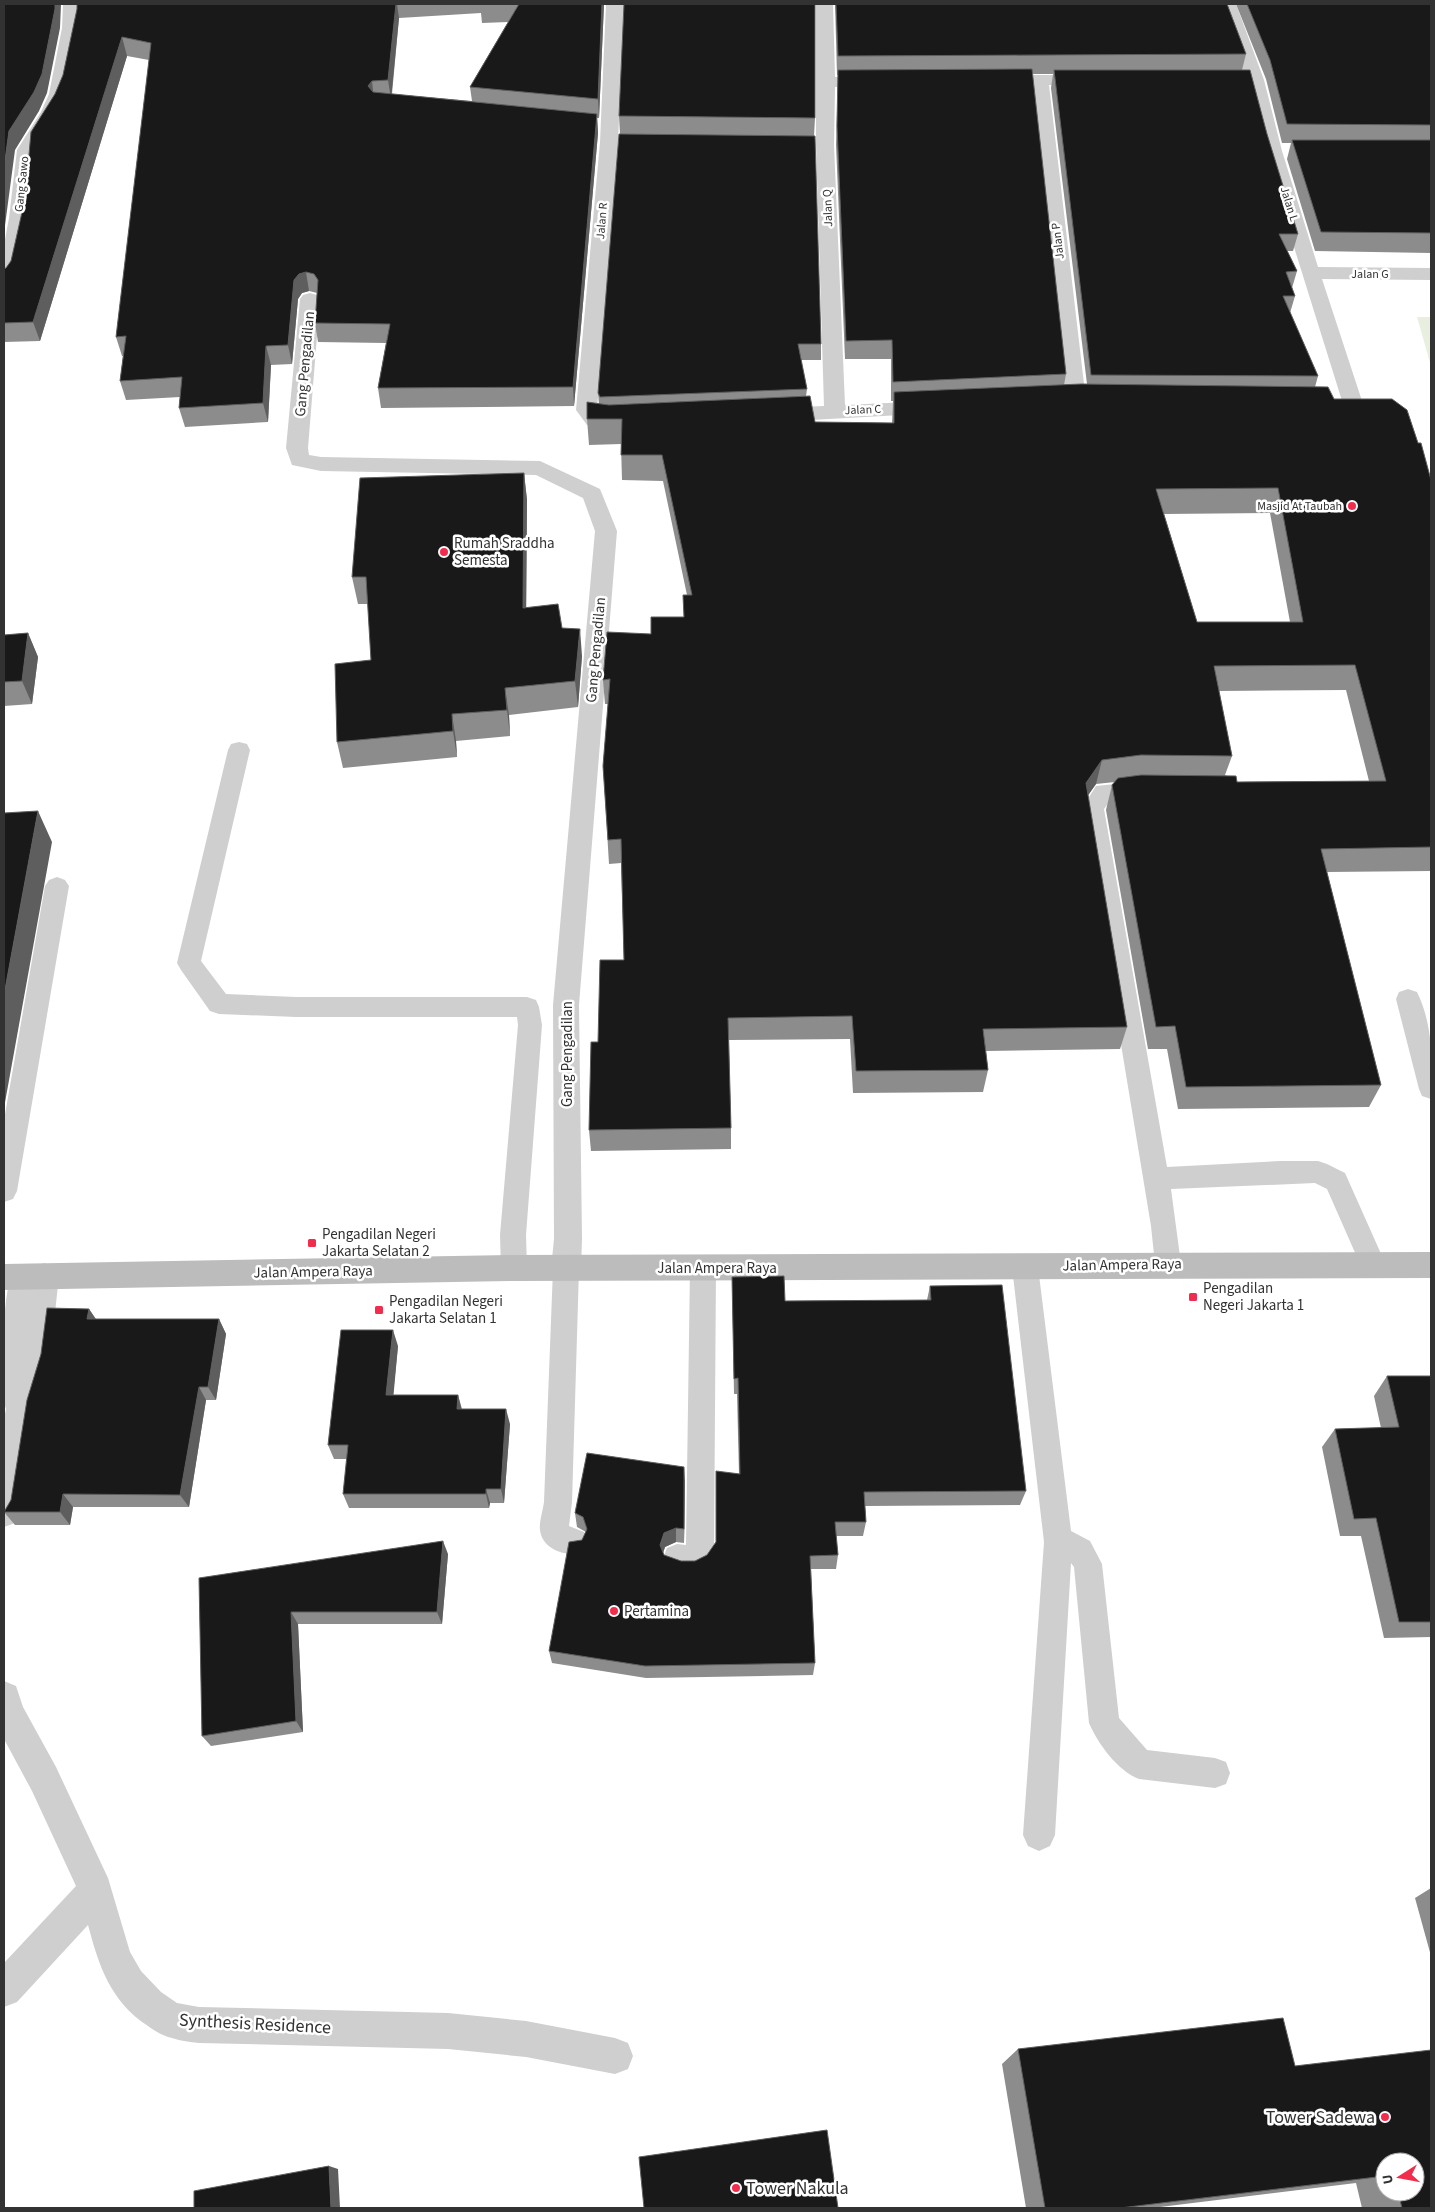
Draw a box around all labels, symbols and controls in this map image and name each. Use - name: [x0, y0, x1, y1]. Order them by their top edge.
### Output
- street label: Gang Sawo: [11, 155, 33, 213]
- street label: Jalan L: [1276, 184, 1302, 224]
- street label: Jalan Q: [819, 189, 837, 227]
- street label: Jalan R: [592, 202, 612, 240]
- street label: Jalan P: [1047, 222, 1069, 260]
- street label: Jalan G: [1351, 266, 1389, 283]
- street label: Gang Pengadilan: [290, 310, 320, 418]
- street label: Jalan C: [844, 401, 882, 419]
- place label: Masjid At Taubah: [1257, 498, 1342, 515]
- marker: Masjid At Taubah: [1346, 500, 1358, 512]
- place label: Rumah Sraddha Semesta: [454, 533, 555, 571]
- marker: Rumah Sraddha Semesta: [438, 546, 450, 558]
- street label: Gang Pengadilan: [581, 596, 611, 704]
- street label: Gang Pengadilan: [557, 1001, 578, 1107]
- place label: Pengadilan Negeri Jakarta Selatan 2: [322, 1224, 436, 1262]
- marker: Pengadilan Negeri Jakarta Selatan 2: [306, 1237, 318, 1249]
- street label: Jalan Ampera Raya: [1062, 1253, 1182, 1277]
- street label: Jalan Ampera Raya: [657, 1258, 777, 1279]
- street label: Jalan Ampera Raya: [253, 1260, 373, 1284]
- place label: Pengadilan Negeri Jakarta 1: [1203, 1278, 1304, 1316]
- place label: Pengadilan Negeri Jakarta Selatan 1: [389, 1291, 503, 1329]
- marker: Pengadilan Negeri Jakarta 1: [1187, 1291, 1199, 1303]
- marker: Pengadilan Negeri Jakarta Selatan 1: [373, 1304, 385, 1316]
- place label: Pertamina: [624, 1601, 689, 1622]
- marker: Pertamina: [608, 1605, 620, 1617]
- street label: Synthesis Residence: [178, 2008, 332, 2040]
- place label: Tower Sadewa: [1266, 2105, 1375, 2130]
- marker: Tower Sadewa: [1379, 2111, 1391, 2123]
- north arrow: [1375, 2152, 1425, 2202]
- text: U: [1378, 2173, 1399, 2186]
- place label: Tower Nakula: [746, 2176, 849, 2201]
- marker: Tower Nakula: [730, 2182, 742, 2194]

